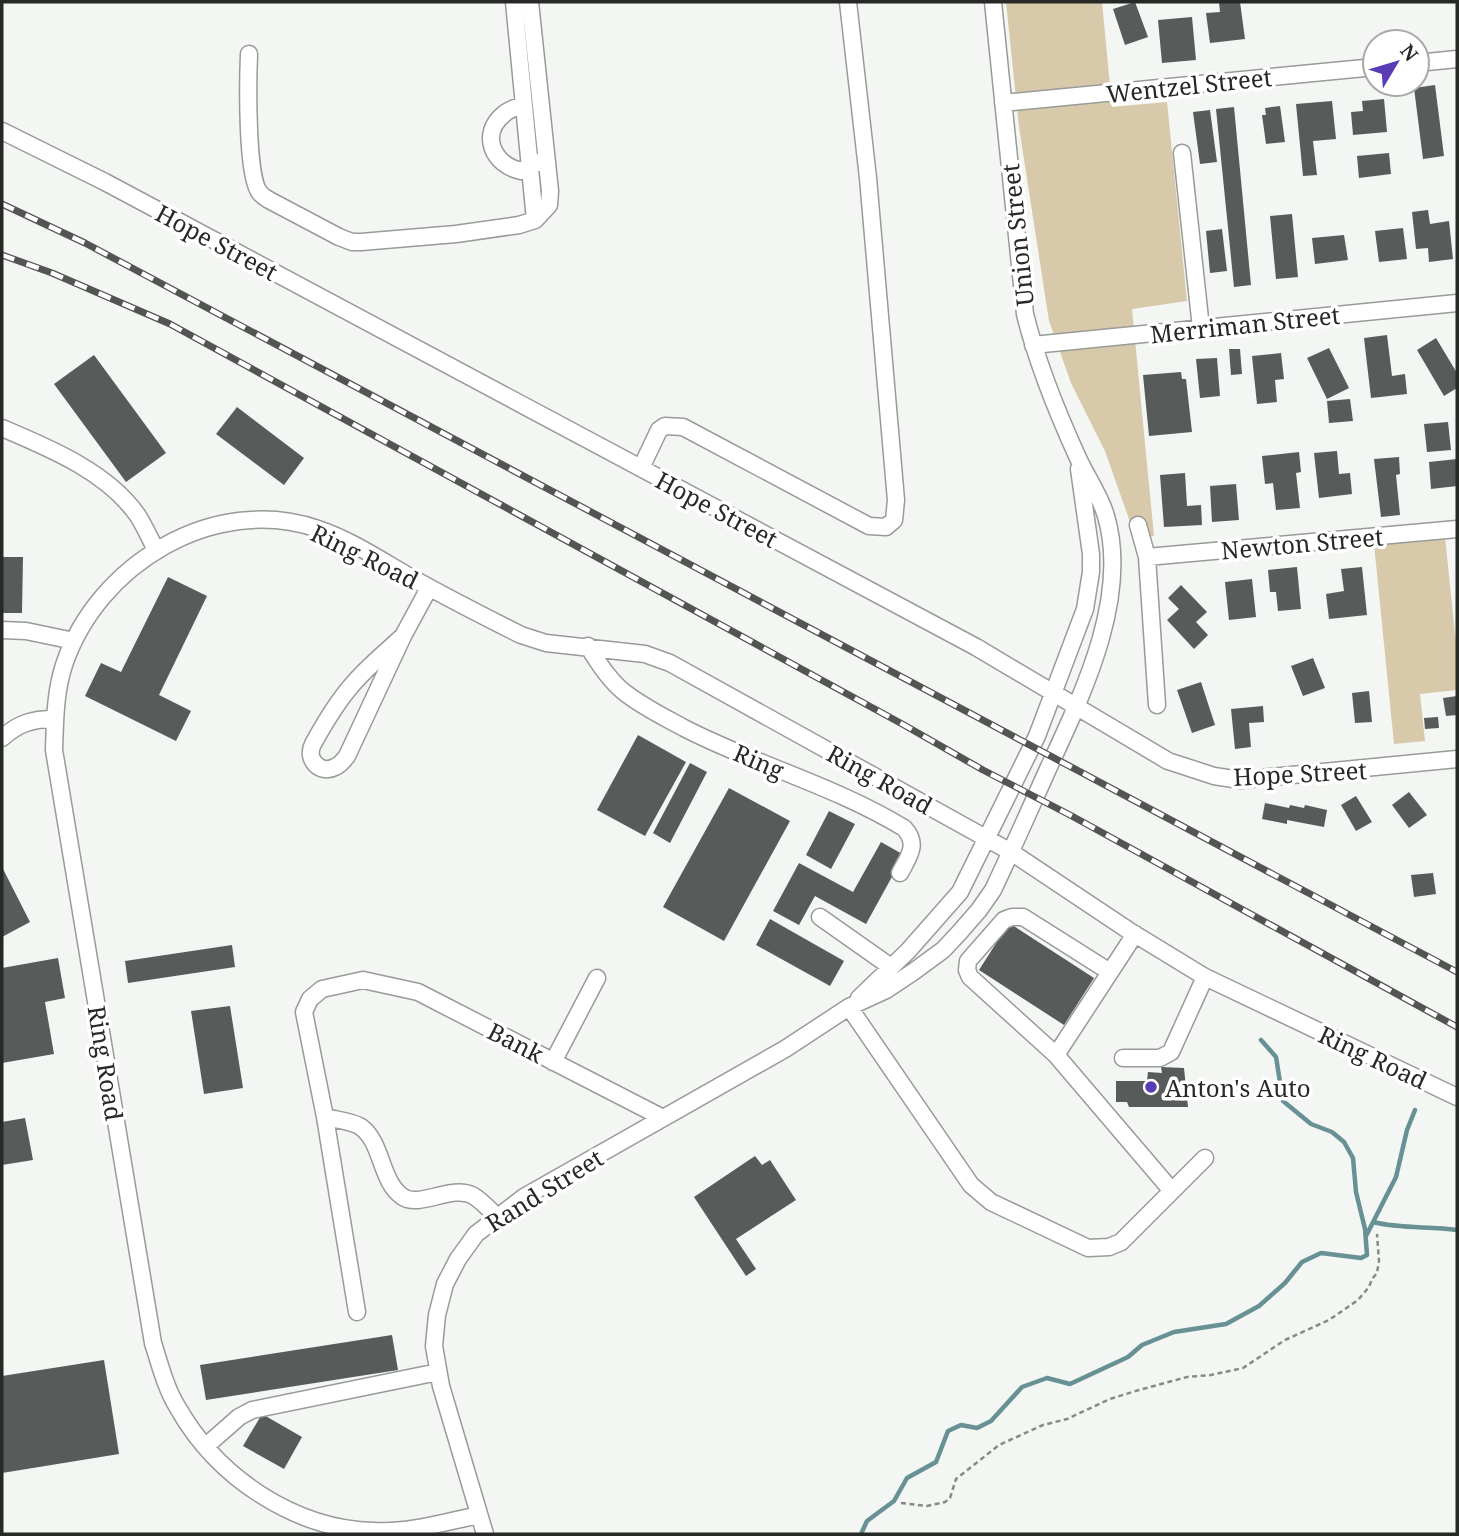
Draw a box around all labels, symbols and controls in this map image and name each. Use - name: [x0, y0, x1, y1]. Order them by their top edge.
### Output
- north arrow: [1361, 28, 1431, 98]
- text: N: [1395, 39, 1424, 66]
- street label: Wentzel Street: [1105, 60, 1273, 110]
- street label: Union Street: [993, 162, 1041, 308]
- street label: Hope Street: [150, 196, 284, 288]
- street label: Merriman Street: [1149, 298, 1341, 350]
- street label: Hope Street: [650, 463, 784, 555]
- street label: Ring Road: [306, 516, 425, 596]
- street label: Newton Street: [1219, 519, 1385, 567]
- street label: Ring: [729, 736, 789, 786]
- street label: Ring Road: [821, 736, 939, 822]
- street label: Hope Street: [1232, 753, 1368, 793]
- street label: Ring Road: [81, 1003, 131, 1123]
- street label: Bank: [482, 1014, 551, 1070]
- street label: Ring Road: [1314, 1018, 1433, 1097]
- place label: Anton's Auto: [1165, 1071, 1311, 1104]
- marker: Anton's Auto: [1143, 1079, 1159, 1095]
- street label: Rand Street: [479, 1141, 609, 1239]

